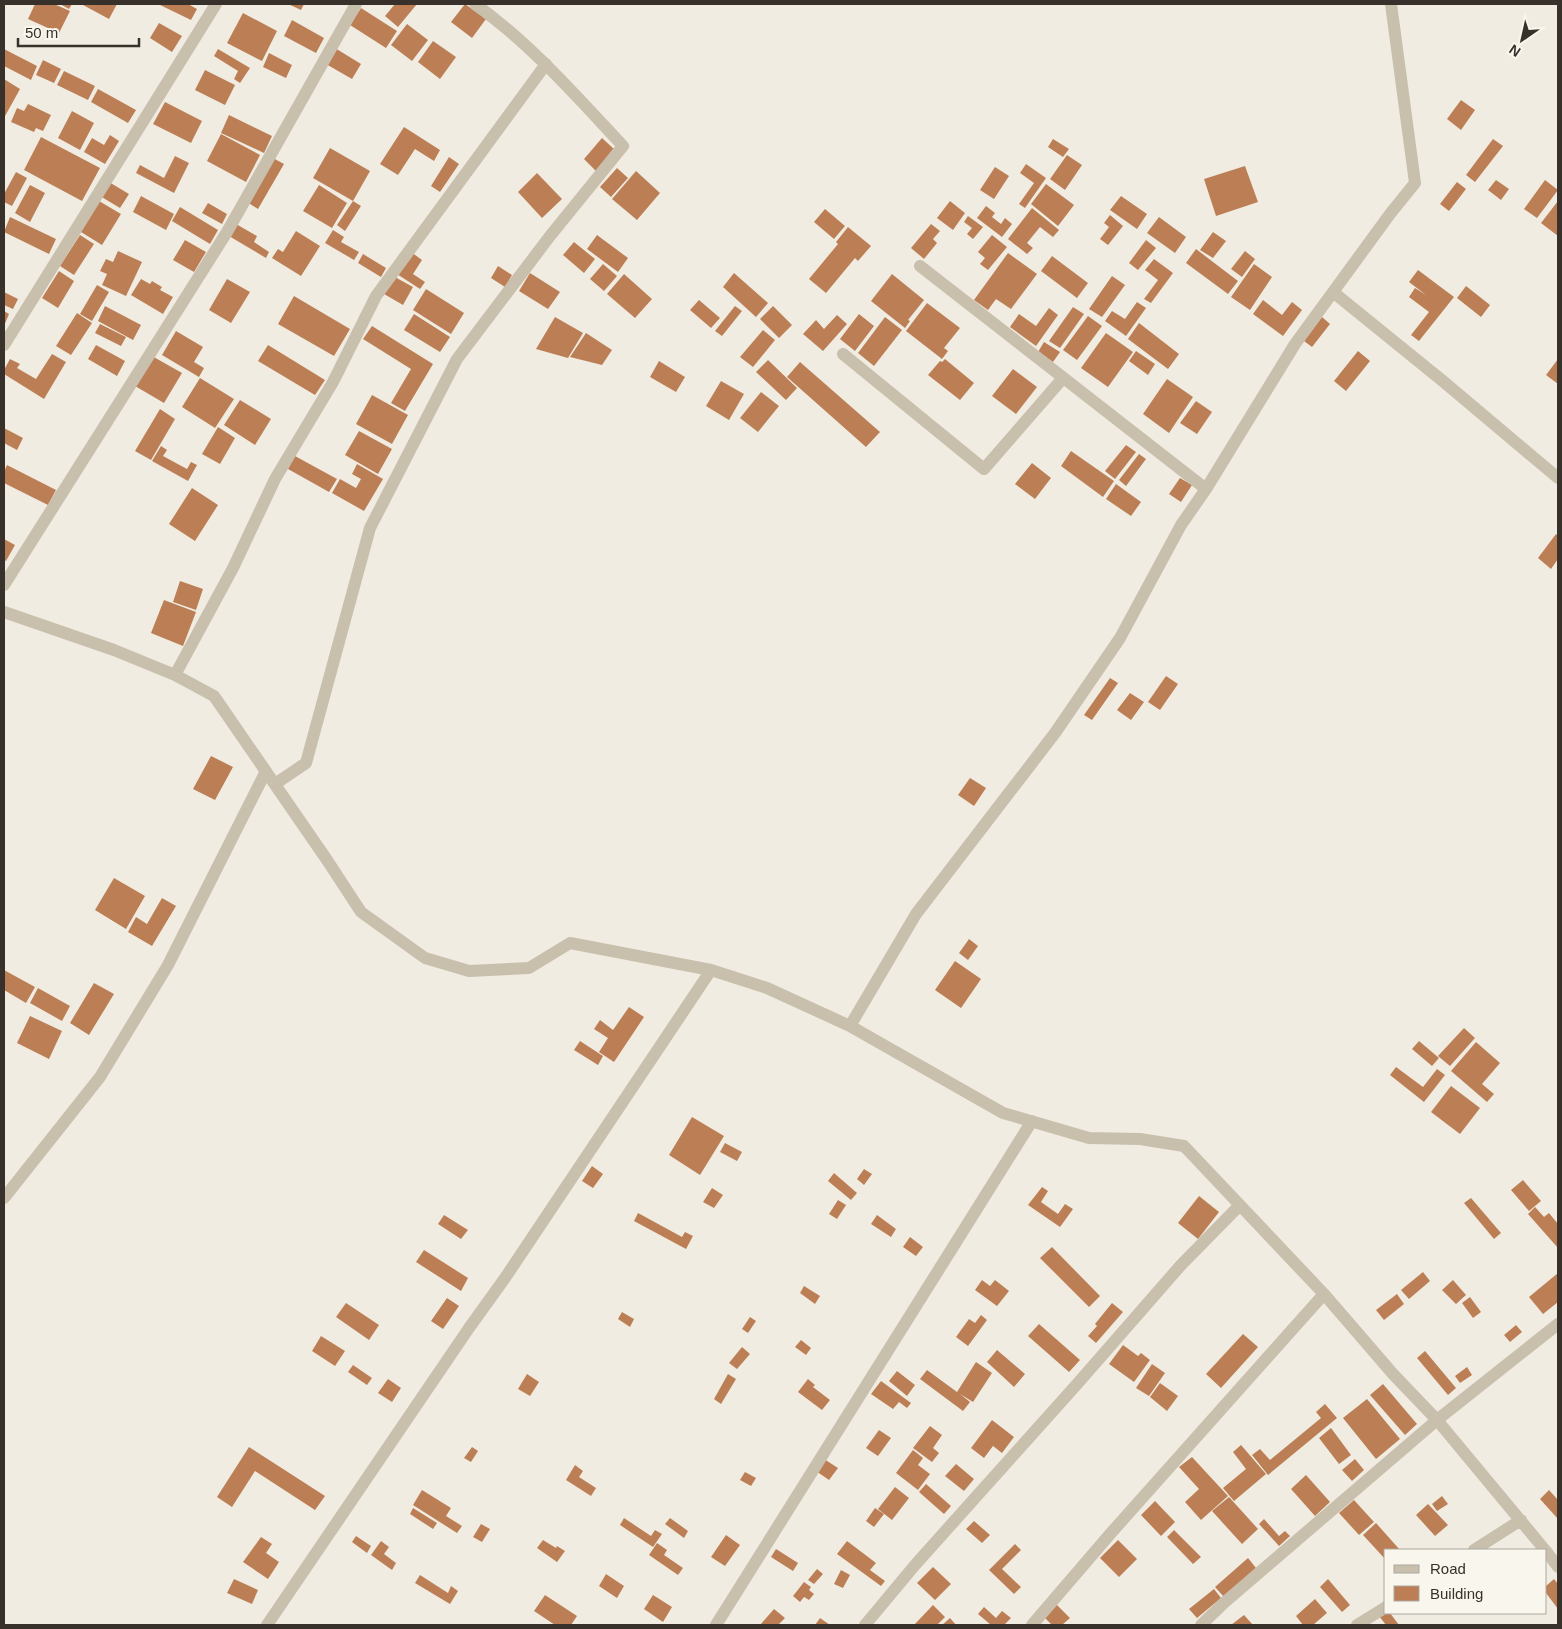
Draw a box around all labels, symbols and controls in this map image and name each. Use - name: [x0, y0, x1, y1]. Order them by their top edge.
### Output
- scale bar: [18, 15, 139, 47]
- north arrow: [1497, 15, 1547, 65]
- text: 50 m: [25, 24, 58, 41]
- text: N: [1506, 41, 1523, 60]
- legend: [1384, 1549, 1547, 1614]
- text: Road: [1430, 1560, 1466, 1577]
- text: Building: [1430, 1585, 1483, 1602]

